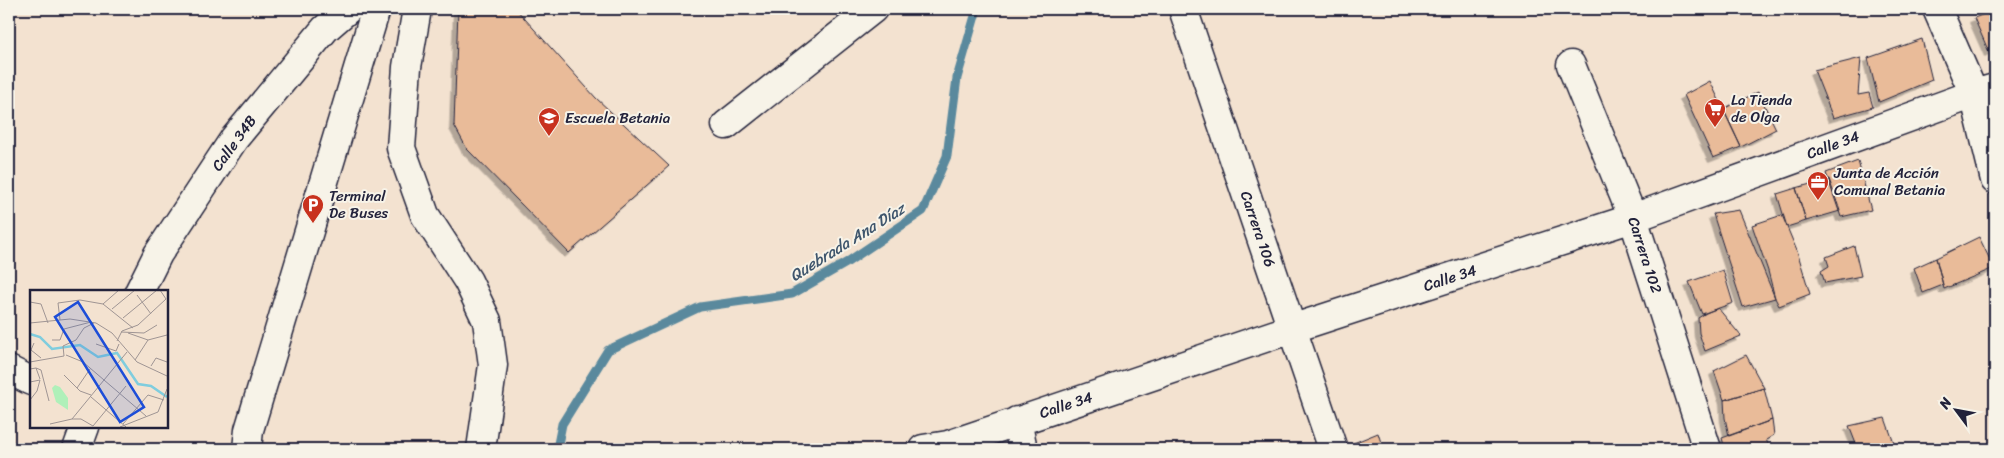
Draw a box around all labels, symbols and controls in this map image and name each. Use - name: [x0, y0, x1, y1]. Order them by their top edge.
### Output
- place label: La Tienda de Olga: [1731, 87, 1793, 130]
- supermarket icon: La Tienda de Olga: [1703, 97, 1727, 128]
- place label: Escuela Betania: [565, 105, 671, 131]
- school or university icon: Escuela Betania: [537, 106, 561, 137]
- street label: Calle 34B: [205, 109, 264, 177]
- street label: Calle 34: [1803, 123, 1863, 167]
- place label: Junta de Acción Comunal Betania: [1833, 160, 1946, 203]
- office icon: Junta de Acción Comunal Betania: [1806, 170, 1830, 201]
- place label: Terminal De Buses: [329, 183, 388, 226]
- street label: Carrera 106: [1233, 187, 1283, 271]
- parking icon: Terminal De Buses: [301, 193, 325, 224]
- water label: Quebrada Ana Díaz: [783, 193, 913, 289]
- street label: Carrera 102: [1620, 213, 1670, 297]
- street label: Calle 34: [1420, 257, 1480, 299]
- inset map: [30, 290, 168, 428]
- street label: Calle 34: [1036, 384, 1096, 426]
- north arrow: [1932, 386, 1982, 436]
- text: N: [1932, 392, 1959, 415]

